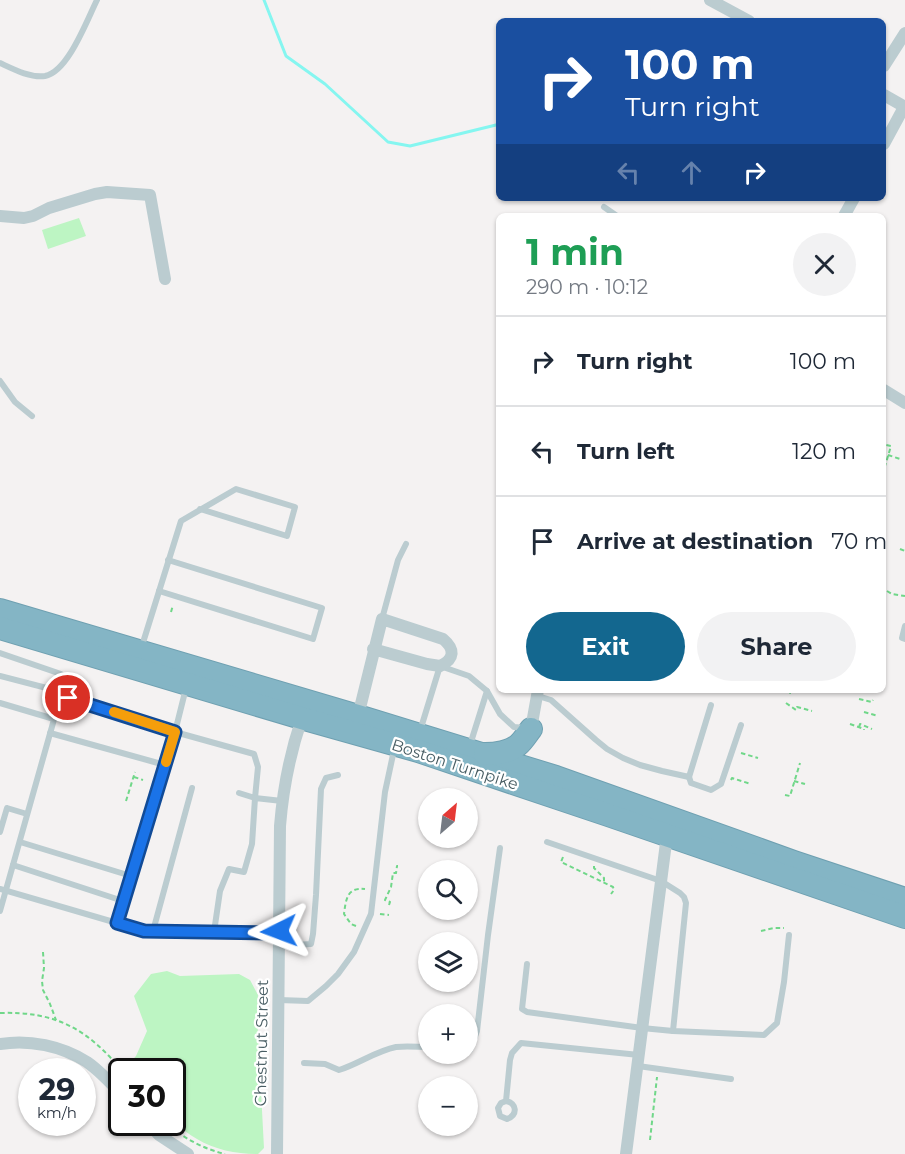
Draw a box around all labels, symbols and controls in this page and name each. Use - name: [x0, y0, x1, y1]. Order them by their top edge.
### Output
- text: 100 m: [625, 38, 754, 90]
- icon: right: [526, 42, 604, 120]
- text: Turn right: [625, 90, 760, 123]
- icon: left: [612, 156, 645, 189]
- icon: ahead: [675, 156, 708, 189]
- icon: right: [738, 156, 771, 189]
- text: 1 min: [526, 230, 624, 274]
- button: close: [793, 233, 856, 296]
- text: 290 m · 10:12: [526, 275, 648, 299]
- icon: right: [526, 345, 559, 378]
- text: Turn right: [577, 348, 692, 375]
- text: 100 m: [790, 348, 856, 375]
- icon: left: [526, 435, 559, 468]
- text: Turn left: [577, 438, 675, 465]
- text: 120 m: [792, 438, 856, 465]
- icon: arrive: [526, 525, 559, 558]
- text: Arrive at destination: [577, 528, 813, 555]
- text: 70 m: [831, 528, 887, 555]
- button: Exit: [526, 612, 685, 681]
- button: Share: [697, 612, 856, 681]
- pin: [42, 672, 93, 723]
- icon: arrive: [51, 681, 84, 714]
- street label: Boston Turnpike: [389, 735, 521, 794]
- north arrow: [418, 788, 478, 848]
- map controls: [418, 788, 478, 1136]
- button: search: [418, 860, 478, 920]
- position arrow: [247, 899, 311, 963]
- button: layers: [418, 932, 478, 992]
- street label: Chestnut Street: [251, 979, 272, 1107]
- button: +: [418, 1004, 478, 1064]
- speed limit sign: 30: [108, 1058, 186, 1136]
- text: 29: [39, 1071, 75, 1108]
- button: −: [418, 1076, 478, 1136]
- text: km/h: [37, 1103, 77, 1122]

